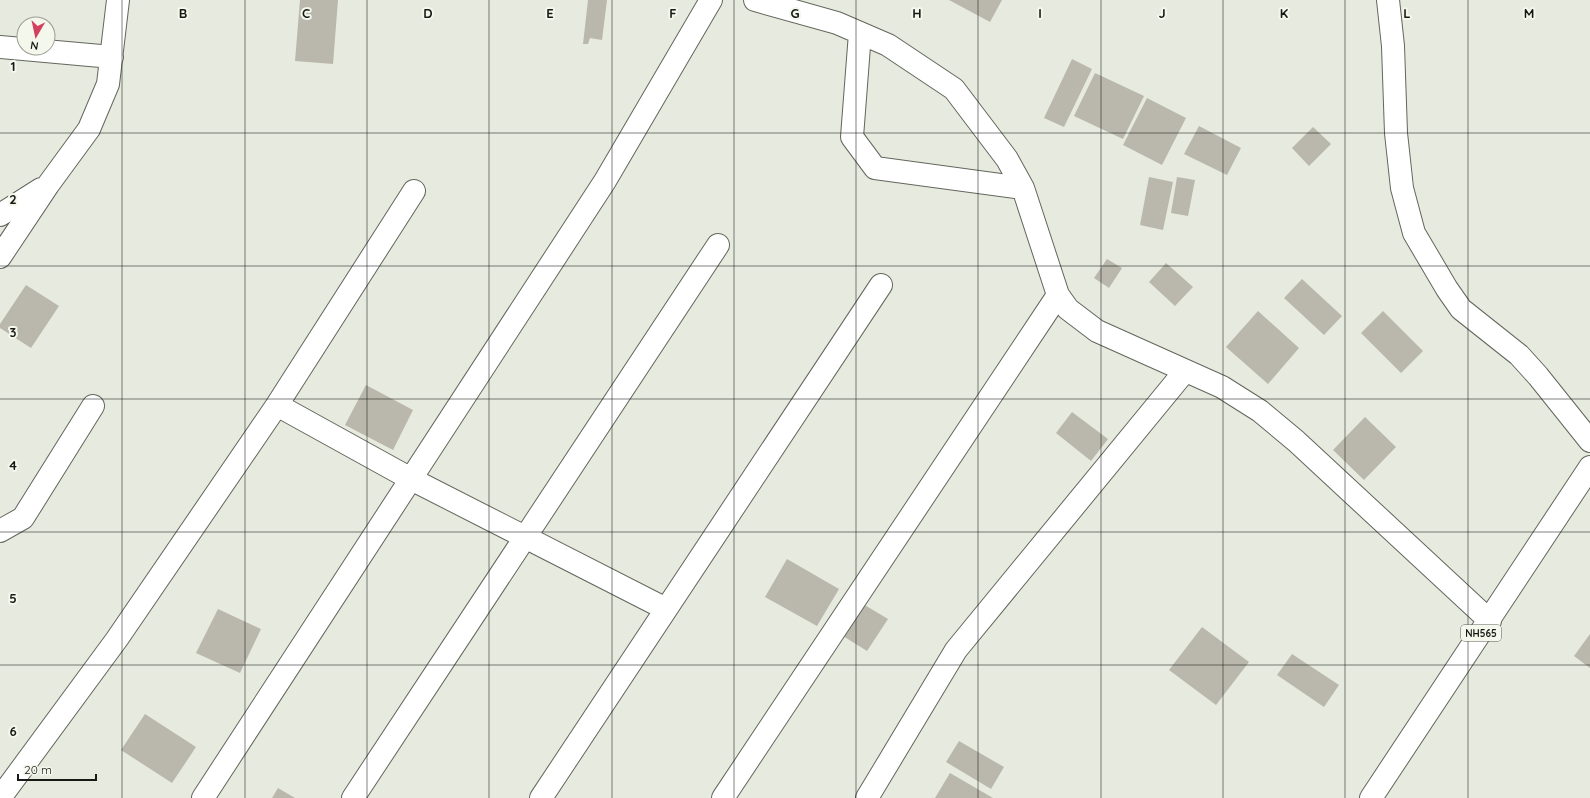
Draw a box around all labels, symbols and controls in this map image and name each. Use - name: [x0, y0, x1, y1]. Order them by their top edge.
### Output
- text: B: [179, 5, 187, 21]
- text: C: [302, 5, 310, 21]
- text: D: [423, 5, 433, 21]
- text: E: [546, 5, 554, 21]
- text: F: [669, 5, 677, 21]
- text: G: [790, 5, 800, 21]
- text: H: [912, 5, 922, 21]
- text: I: [1038, 5, 1042, 21]
- text: J: [1158, 5, 1166, 21]
- text: K: [1280, 5, 1289, 21]
- text: L: [1403, 5, 1411, 21]
- text: M: [1524, 5, 1534, 21]
- north arrow: [16, 16, 56, 56]
- text: N: [29, 38, 40, 53]
- text: 1: [10, 58, 16, 74]
- text: 2: [9, 191, 17, 207]
- text: 3: [10, 324, 17, 340]
- text: 4: [9, 457, 17, 473]
- text: 5: [9, 590, 17, 606]
- road number: NH565: [1461, 625, 1501, 641]
- text: 6: [9, 723, 17, 739]
- scale bar: [18, 756, 96, 782]
- text: 20 m: [24, 762, 52, 777]

